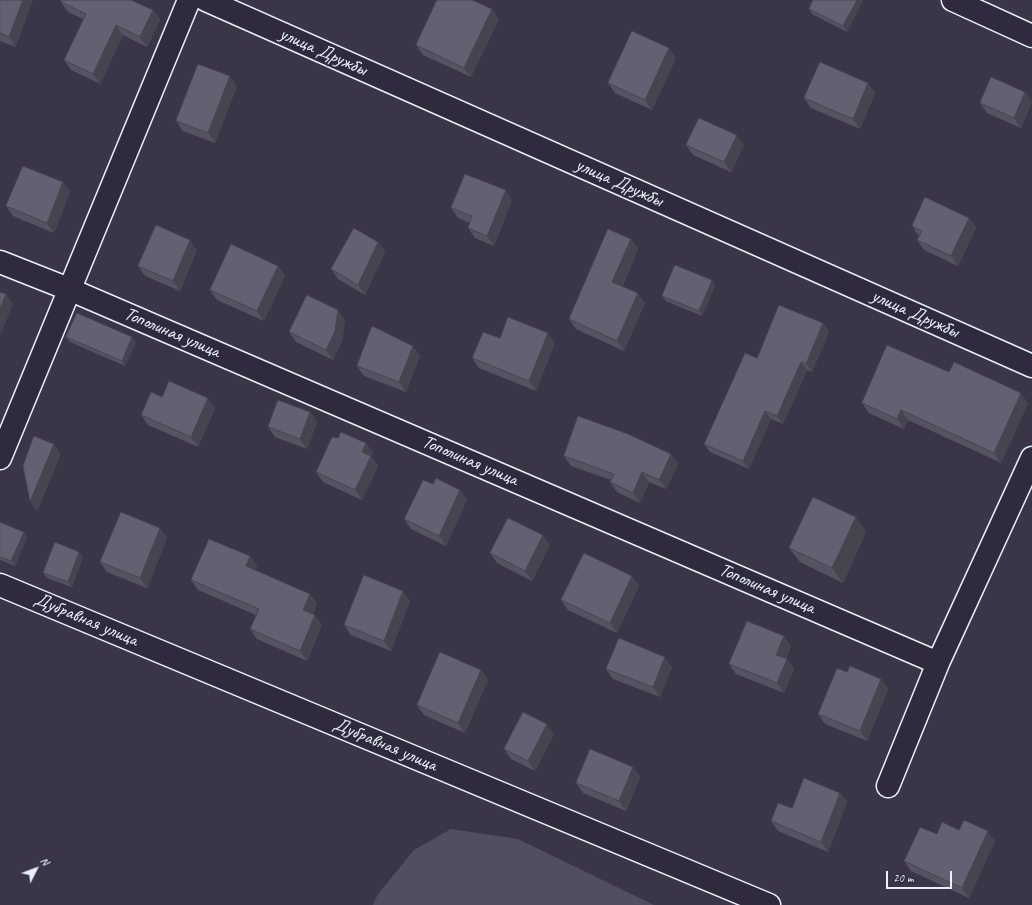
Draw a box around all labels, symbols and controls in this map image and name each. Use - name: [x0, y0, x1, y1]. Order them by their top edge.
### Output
- street label: улица Дружбы: [276, 23, 370, 81]
- street label: улица Дружбы: [572, 154, 666, 212]
- street label: улица Дружбы: [868, 285, 962, 343]
- street label: Тополиная улица: [121, 303, 223, 363]
- street label: Тополиная улица: [419, 431, 521, 491]
- street label: Тополиная улица: [716, 559, 818, 619]
- street label: Дубравная улица: [31, 588, 141, 652]
- street label: Дубравная улица: [330, 713, 440, 777]
- north arrow: [16, 849, 56, 889]
- text: N: [37, 854, 52, 868]
- scale bar: [888, 863, 954, 889]
- text: 20 m: [893, 870, 913, 886]

